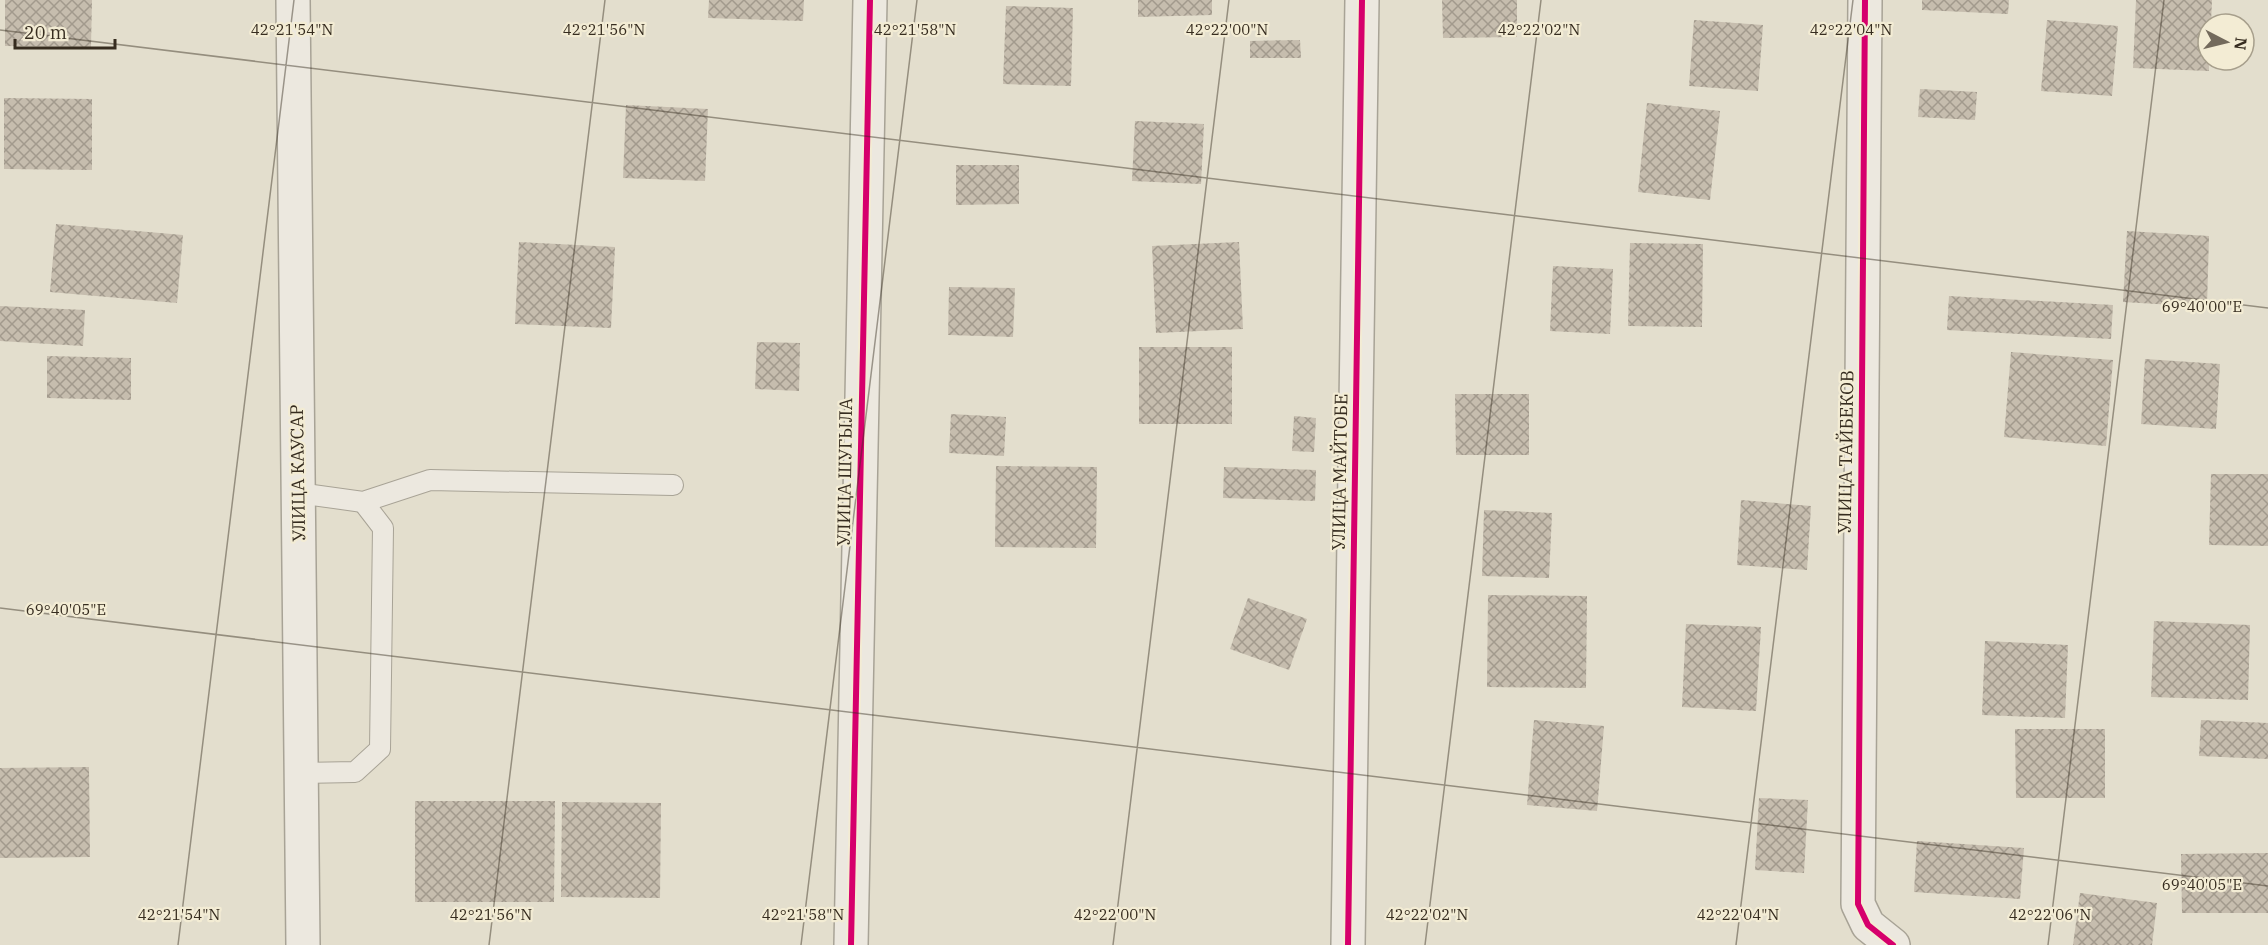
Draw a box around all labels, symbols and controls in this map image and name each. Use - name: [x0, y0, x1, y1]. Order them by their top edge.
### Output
- scale bar: [15, 12, 116, 50]
- north arrow: [2196, 12, 2256, 72]
- text: 42°21'54"N: [251, 20, 333, 39]
- text: 42°21'56"N: [563, 20, 645, 39]
- text: 42°21'58"N: [874, 20, 956, 39]
- text: 42°22'00"N: [1186, 20, 1268, 39]
- text: 42°22'02"N: [1498, 20, 1580, 39]
- text: 42°22'04"N: [1810, 20, 1892, 39]
- text: 20 m: [24, 21, 67, 44]
- text: N: [2230, 36, 2252, 51]
- text: 69°40'00"E: [2162, 297, 2242, 316]
- street label: УЛИЦА ТАЙБЕКОВ: [1833, 370, 1858, 534]
- street label: УЛИЦА МАЙТОБЕ: [1327, 393, 1352, 551]
- street label: УЛИЦА ШУГЫЛА: [832, 397, 857, 546]
- street label: УЛИЦА КАУСАР: [285, 404, 310, 542]
- text: 69°40'05"E: [26, 600, 106, 619]
- text: 69°40'05"E: [2162, 875, 2242, 894]
- text: 42°21'54"N: [138, 905, 220, 924]
- text: 42°21'56"N: [450, 905, 532, 924]
- text: 42°21'58"N: [762, 905, 844, 924]
- text: 42°22'00"N: [1074, 905, 1156, 924]
- text: 42°22'02"N: [1386, 905, 1468, 924]
- text: 42°22'04"N: [1697, 905, 1779, 924]
- text: 42°22'06"N: [2009, 905, 2091, 924]

